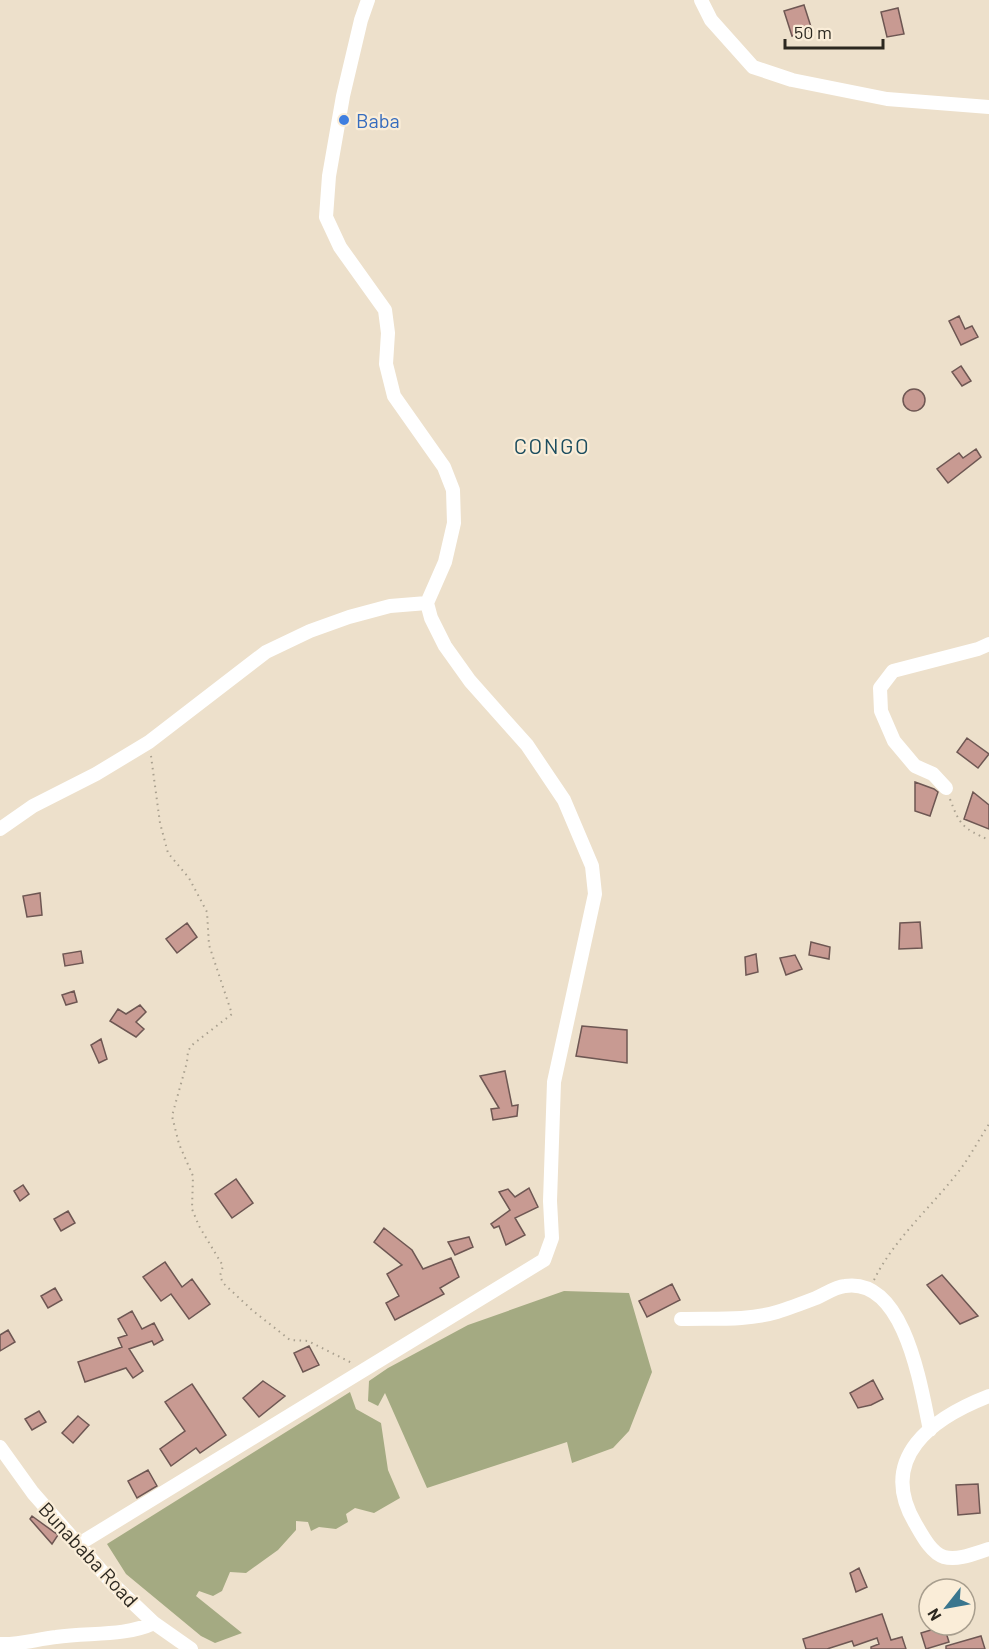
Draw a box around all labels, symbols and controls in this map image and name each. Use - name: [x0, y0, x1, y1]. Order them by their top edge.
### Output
- scale bar: [785, 12, 882, 50]
- text: 50 m: [794, 21, 832, 43]
- place label: Baba: [356, 108, 400, 132]
- marker: Baba: [337, 113, 351, 127]
- district label: CONGO: [514, 432, 590, 458]
- street label: Bunababa Road: [34, 1497, 144, 1611]
- north arrow: [917, 1577, 977, 1637]
- text: N: [923, 1606, 945, 1624]

